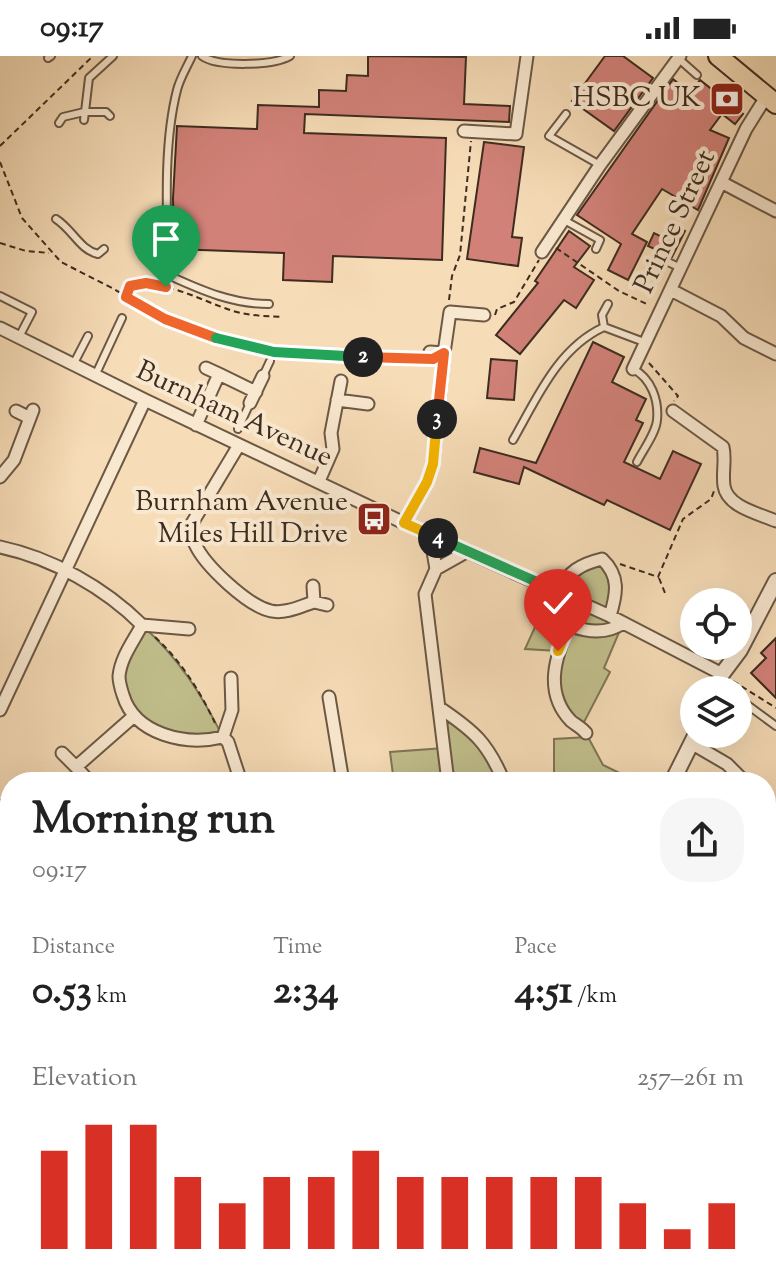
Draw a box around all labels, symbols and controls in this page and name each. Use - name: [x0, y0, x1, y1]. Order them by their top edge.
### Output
- text: 09:17: [40, 7, 103, 50]
- place label: HSBC UK: [573, 79, 701, 119]
- bank icon: HSBC UK: [708, 80, 746, 118]
- street label: Prince Street: [625, 143, 727, 300]
- pin: [132, 205, 200, 287]
- icon: arrive: [144, 217, 188, 261]
- pin: 2: [343, 337, 383, 377]
- text: 2: [358, 341, 368, 373]
- street label: Burnham Avenue: [129, 352, 339, 478]
- pin: 3: [417, 399, 457, 439]
- text: 3: [433, 403, 441, 435]
- place label: Burnham Avenue Miles Hill Drive: [135, 483, 348, 555]
- bus stop icon: Burnham Avenue Miles Hill Drive: [355, 500, 393, 538]
- pin: 4: [418, 518, 458, 558]
- text: 4: [432, 522, 444, 554]
- pin: [524, 569, 592, 651]
- icon: check: [536, 581, 580, 625]
- map controls: [680, 588, 752, 748]
- button: locate: [680, 588, 752, 660]
- button: layers: [680, 676, 752, 748]
- text: Morning run: [32, 790, 275, 853]
- button: share: [660, 798, 744, 882]
- text: 09:17: [32, 852, 87, 889]
- text: Distance: [32, 932, 115, 964]
- text: Time: [273, 932, 322, 964]
- text: Pace: [515, 932, 557, 964]
- text: 0.53: [32, 964, 92, 1021]
- text: 2:34: [273, 964, 339, 1021]
- text: 4:51: [515, 964, 573, 1021]
- text: km: [92, 981, 127, 1013]
- text: /km: [573, 981, 617, 1013]
- text: Elevation: [32, 1060, 137, 1097]
- text: 257–261 m: [637, 1060, 744, 1097]

